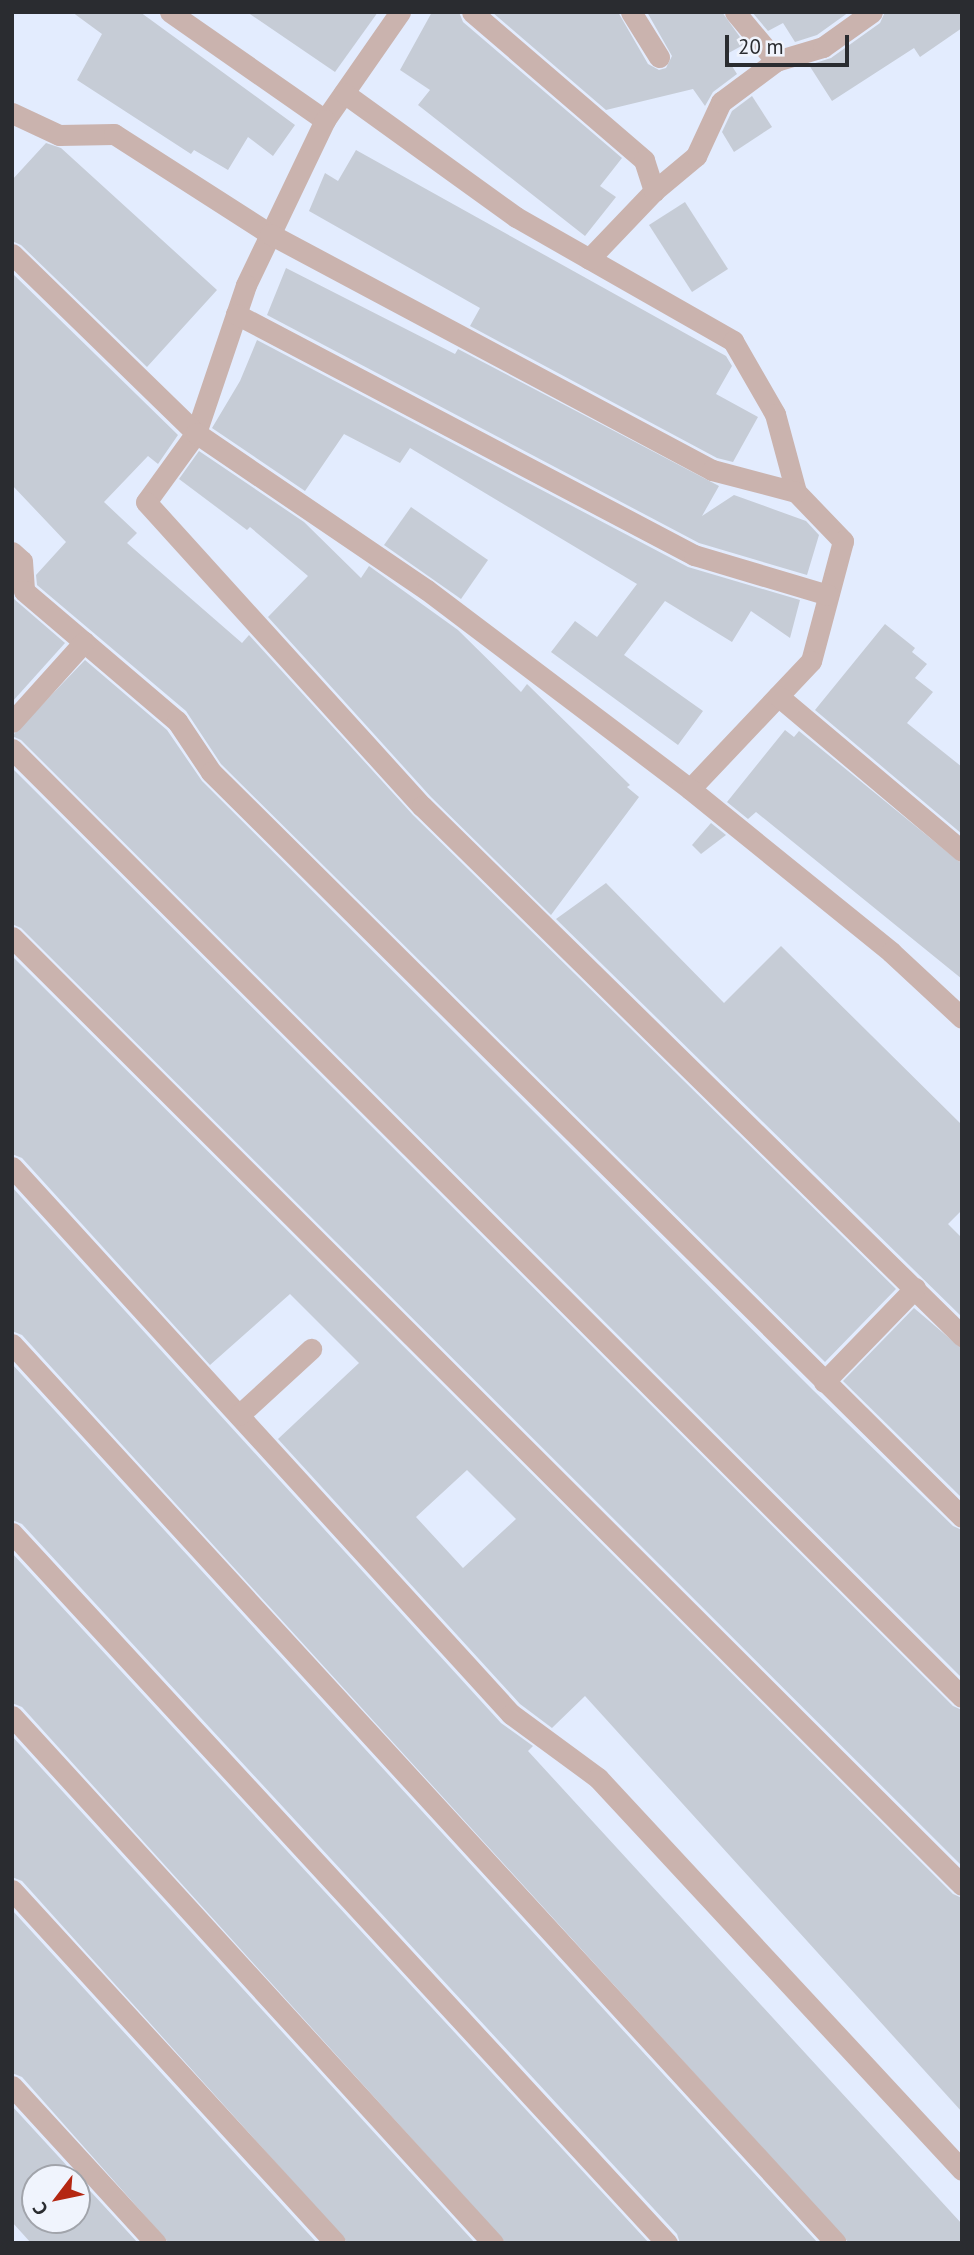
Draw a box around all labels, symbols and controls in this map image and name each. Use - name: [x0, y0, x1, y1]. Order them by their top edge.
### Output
- scale bar: [729, 21, 853, 65]
- text: 20 m: [738, 33, 784, 60]
- north arrow: [21, 2164, 91, 2234]
- text: С: [27, 2198, 53, 2220]

